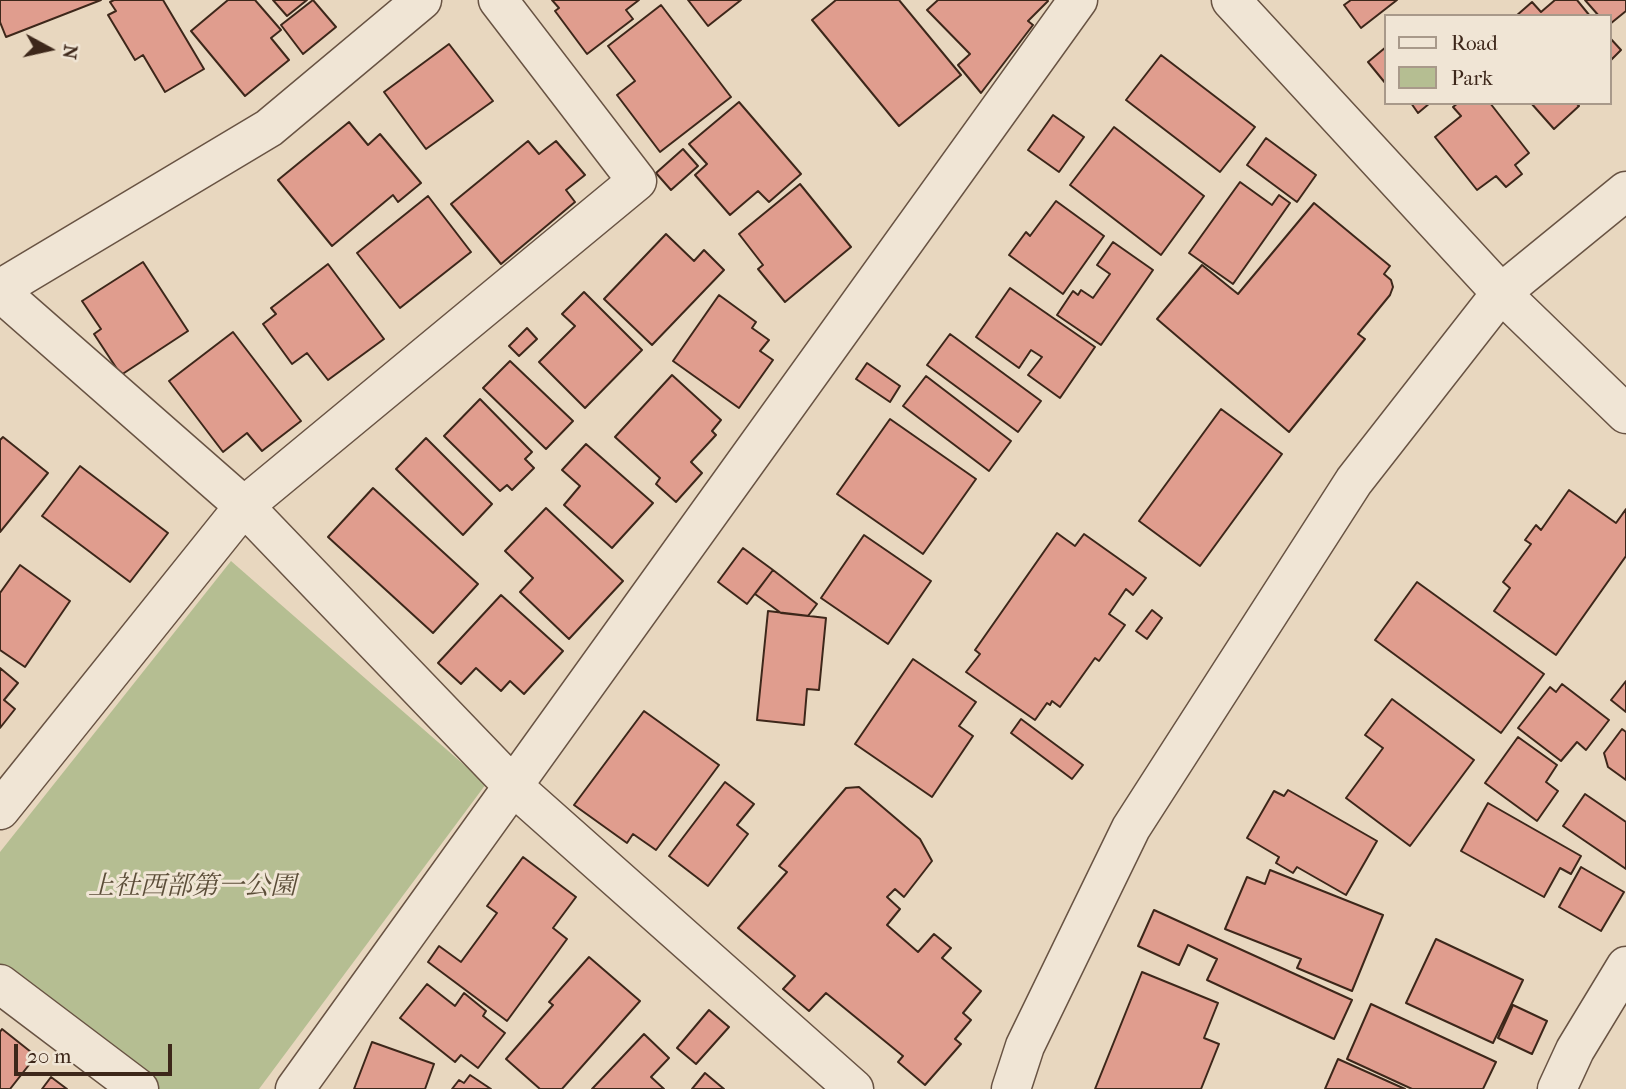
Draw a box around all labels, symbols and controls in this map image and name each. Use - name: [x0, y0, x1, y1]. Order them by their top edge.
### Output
- north arrow: [14, 14, 84, 84]
- legend: [1384, 14, 1612, 105]
- text: Road: [1451, 31, 1498, 55]
- text: N: [58, 43, 82, 61]
- text: Park: [1451, 66, 1493, 90]
- park label: 上社西部第一公園: [88, 872, 296, 904]
- scale bar: [18, 1030, 175, 1074]
- text: 20 m: [27, 1044, 71, 1068]

